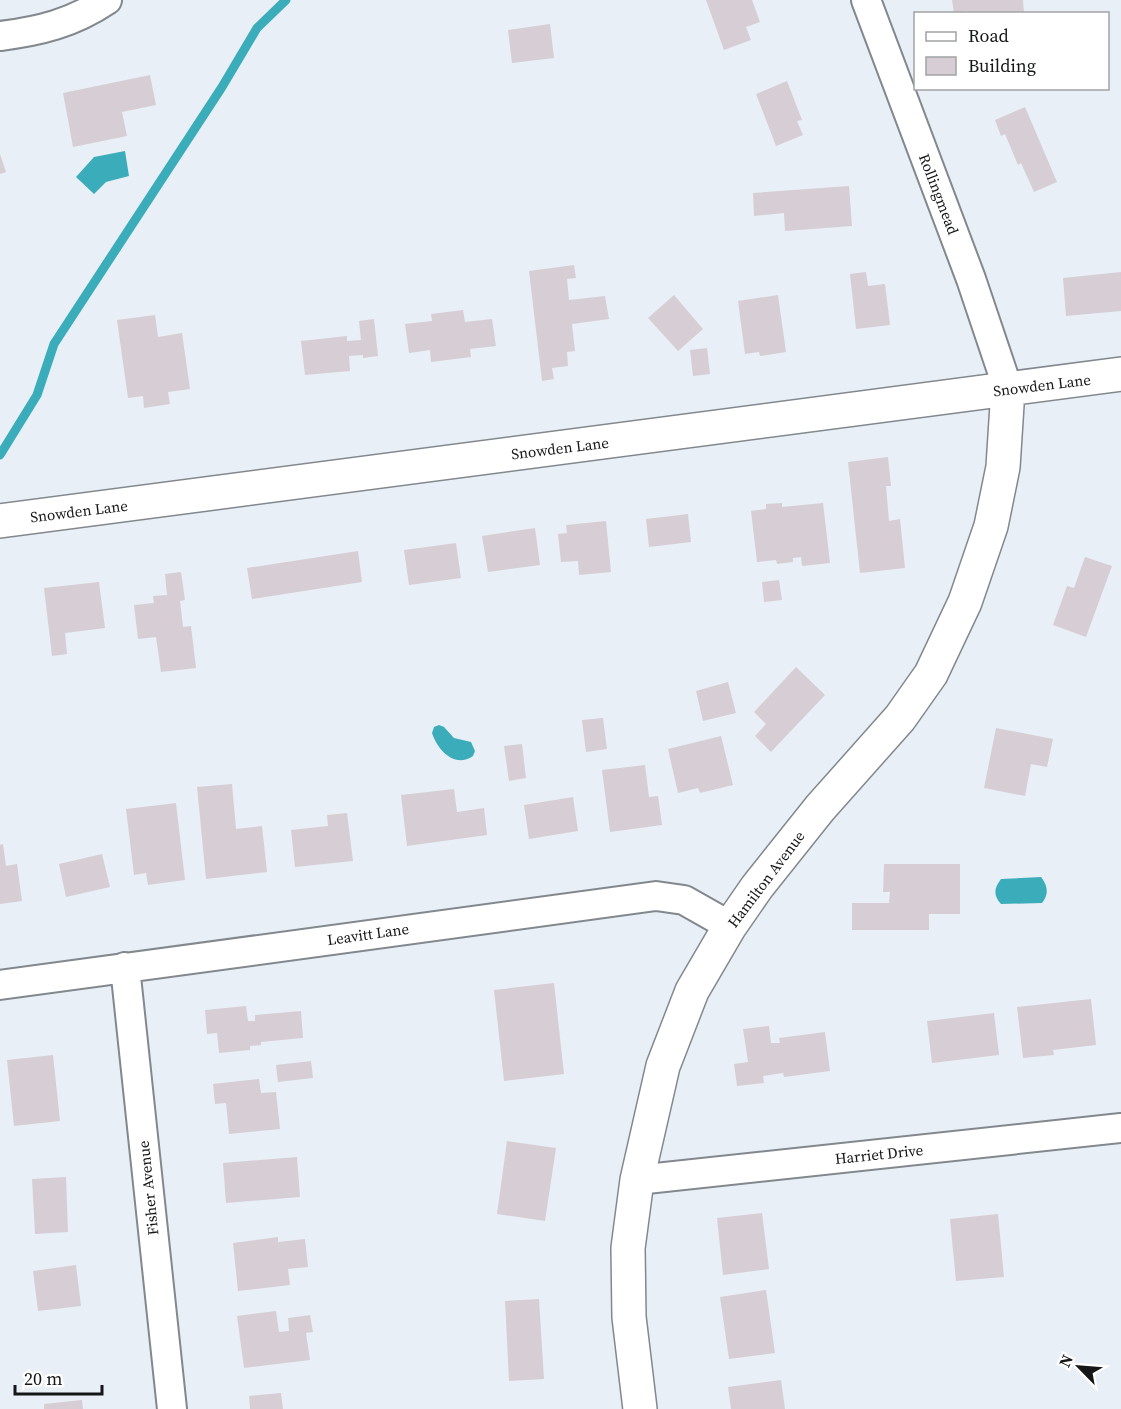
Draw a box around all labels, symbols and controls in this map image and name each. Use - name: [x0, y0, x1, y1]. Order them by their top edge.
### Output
- legend: [914, 12, 1109, 90]
- text: Road: [968, 23, 1009, 48]
- text: Building: [968, 53, 1036, 78]
- street label: Rollingmead: [914, 150, 964, 238]
- street label: Snowden Lane: [992, 369, 1092, 401]
- street label: Snowden Lane: [510, 432, 610, 464]
- street label: Snowden Lane: [29, 495, 129, 527]
- street label: Hamilton Avenue: [723, 826, 810, 932]
- street label: Leavitt Lane: [326, 918, 411, 950]
- street label: Fisher Avenue: [133, 1139, 163, 1236]
- street label: Harriet Drive: [834, 1139, 924, 1169]
- north arrow: [1049, 1337, 1109, 1397]
- text: N: [1053, 1350, 1078, 1371]
- scale bar: [15, 1358, 102, 1396]
- text: 20 m: [24, 1366, 62, 1391]

